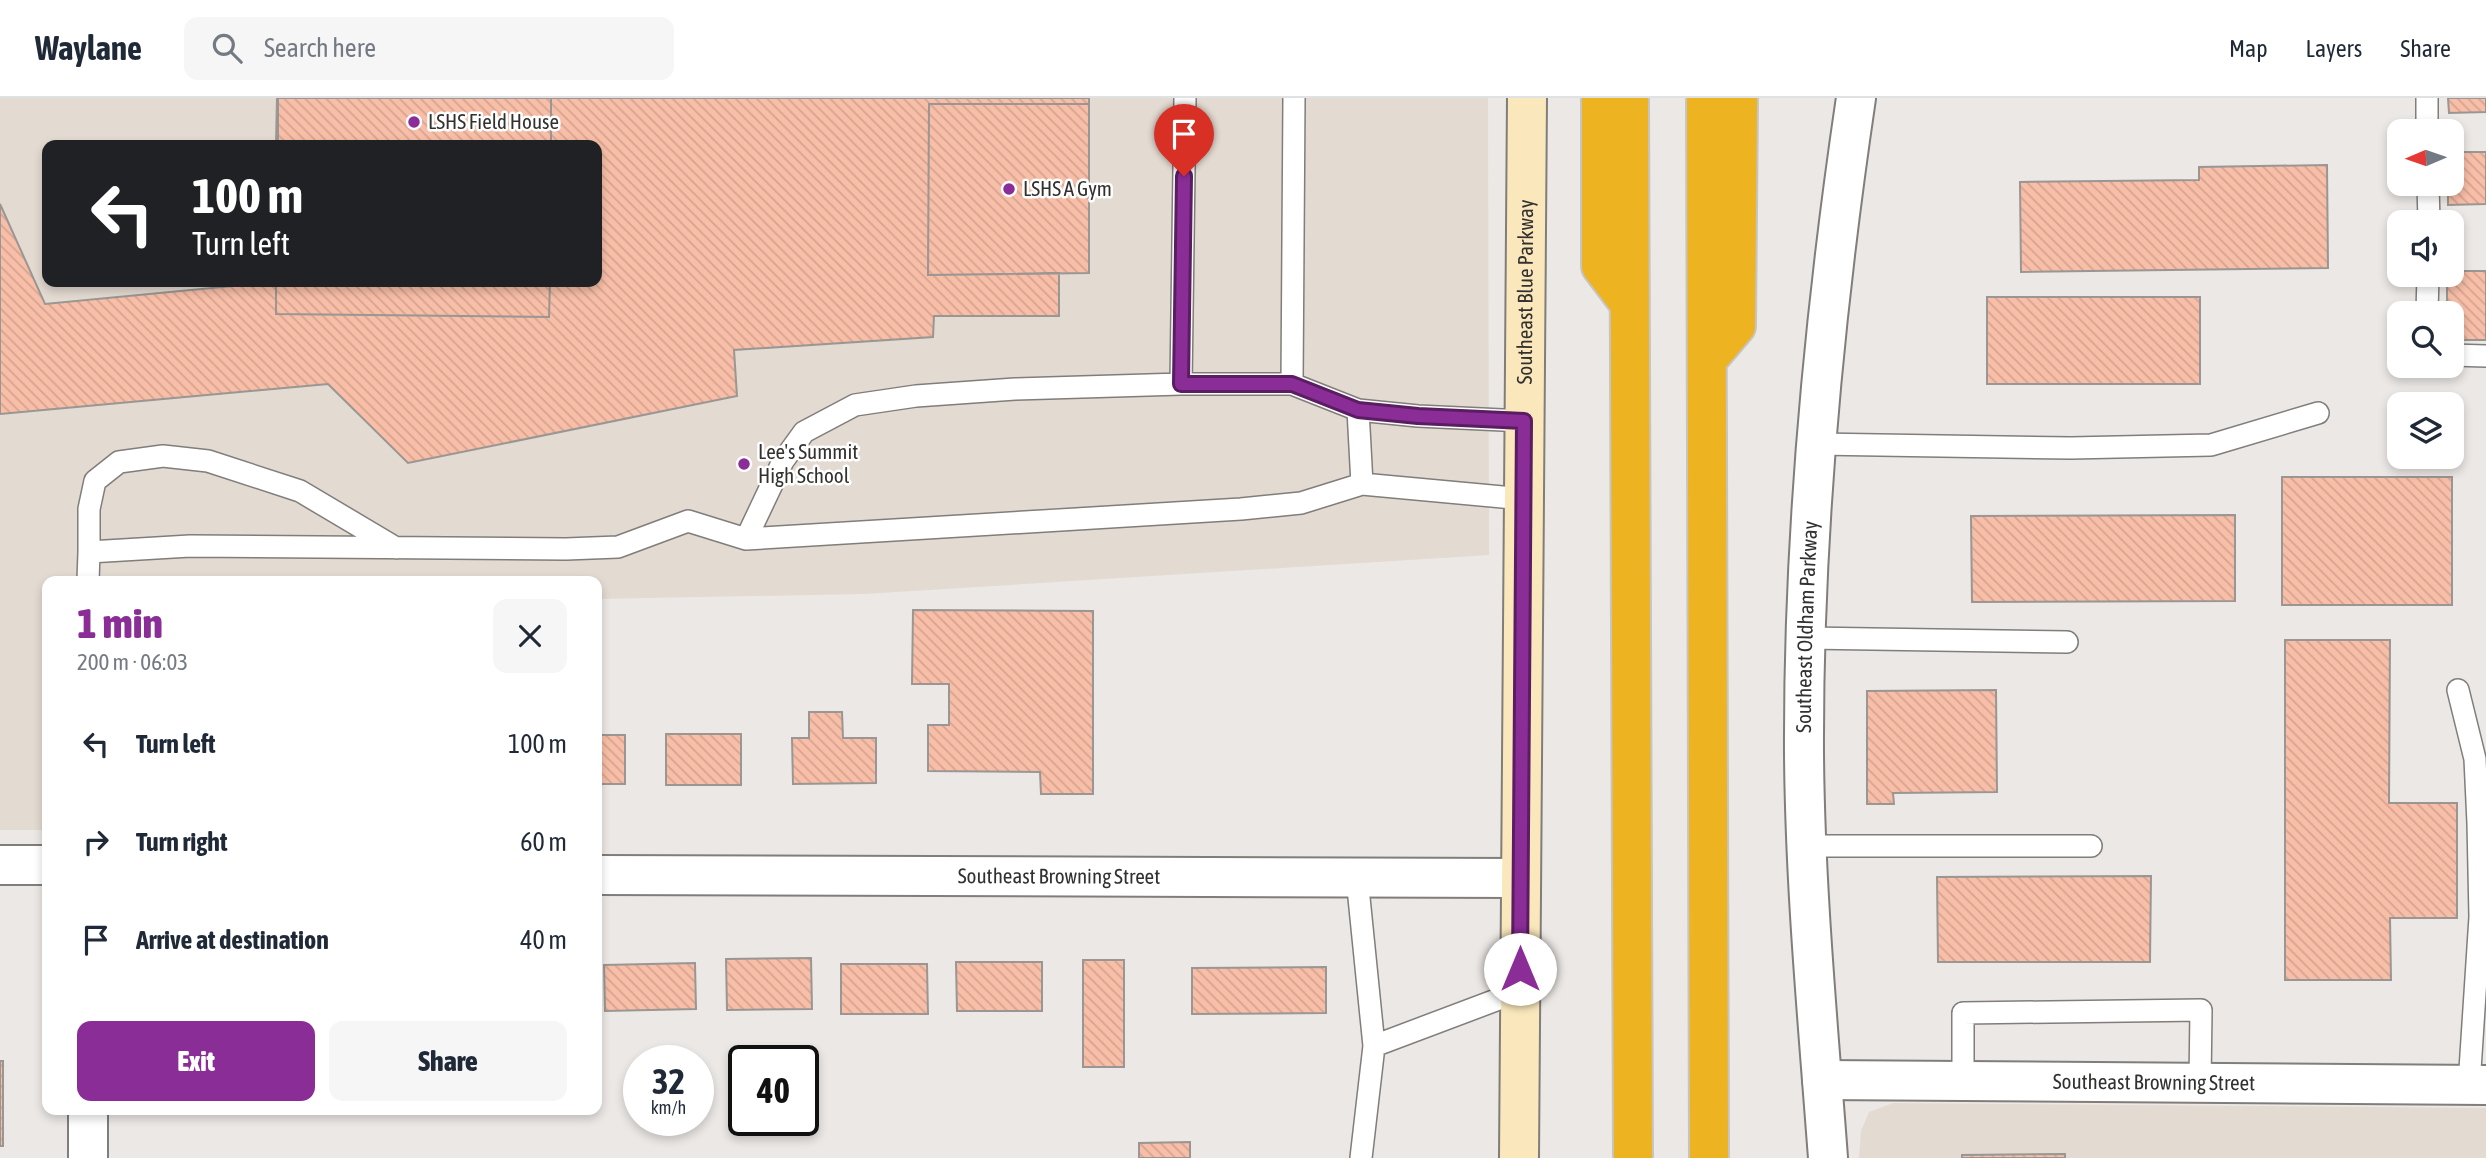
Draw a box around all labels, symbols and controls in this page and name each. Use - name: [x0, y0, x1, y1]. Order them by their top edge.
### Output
- search box: [184, 17, 674, 80]
- text: Waylane: [35, 29, 142, 67]
- icon: search: [208, 29, 246, 67]
- text: Search here: [264, 33, 376, 63]
- text: Map: [2229, 35, 2268, 62]
- text: Layers: [2306, 35, 2362, 62]
- text: Share: [2400, 35, 2451, 62]
- pin: [1154, 104, 1214, 176]
- place label: LSHS Field House: [428, 109, 559, 133]
- marker: LSHS Field House: [406, 114, 422, 130]
- icon: arrive: [1165, 115, 1203, 153]
- north arrow: [2387, 119, 2464, 196]
- map controls: [2387, 119, 2464, 469]
- text: 100 m: [192, 167, 303, 223]
- icon: left: [77, 168, 168, 259]
- place label: LSHS A Gym: [1023, 176, 1112, 200]
- marker: LSHS A Gym: [1001, 181, 1017, 197]
- street label: Southeast Blue Parkway: [1512, 199, 1537, 384]
- button: sound: [2387, 210, 2464, 287]
- text: Turn left: [192, 225, 290, 262]
- button: search: [2387, 301, 2464, 378]
- button: layers: [2387, 392, 2464, 469]
- place label: Lee's Summit High School: [758, 439, 858, 487]
- marker: Lee's Summit High School: [736, 456, 752, 472]
- street label: Southeast Oldham Parkway: [1791, 520, 1822, 733]
- text: 1 min: [77, 599, 163, 647]
- button: close: [493, 599, 567, 673]
- text: 200 m · 06:03: [77, 649, 188, 675]
- icon: left: [77, 725, 115, 763]
- text: Turn left: [136, 729, 216, 759]
- text: 100 m: [508, 729, 567, 759]
- icon: right: [77, 823, 115, 861]
- text: Turn right: [136, 827, 227, 857]
- text: 60 m: [520, 827, 567, 857]
- street label: Southeast Browning Street: [958, 863, 1160, 888]
- icon: arrive: [77, 921, 115, 959]
- text: Arrive at destination: [136, 925, 329, 955]
- text: 40 m: [520, 925, 567, 955]
- position arrow: [1483, 932, 1557, 1006]
- button: Exit: [77, 1021, 315, 1101]
- button: Share: [329, 1021, 567, 1101]
- speed limit sign: 40: [728, 1045, 819, 1136]
- text: 32: [652, 1061, 685, 1101]
- street label: Southeast Browning Street: [2053, 1069, 2255, 1094]
- text: km/h: [651, 1097, 686, 1118]

